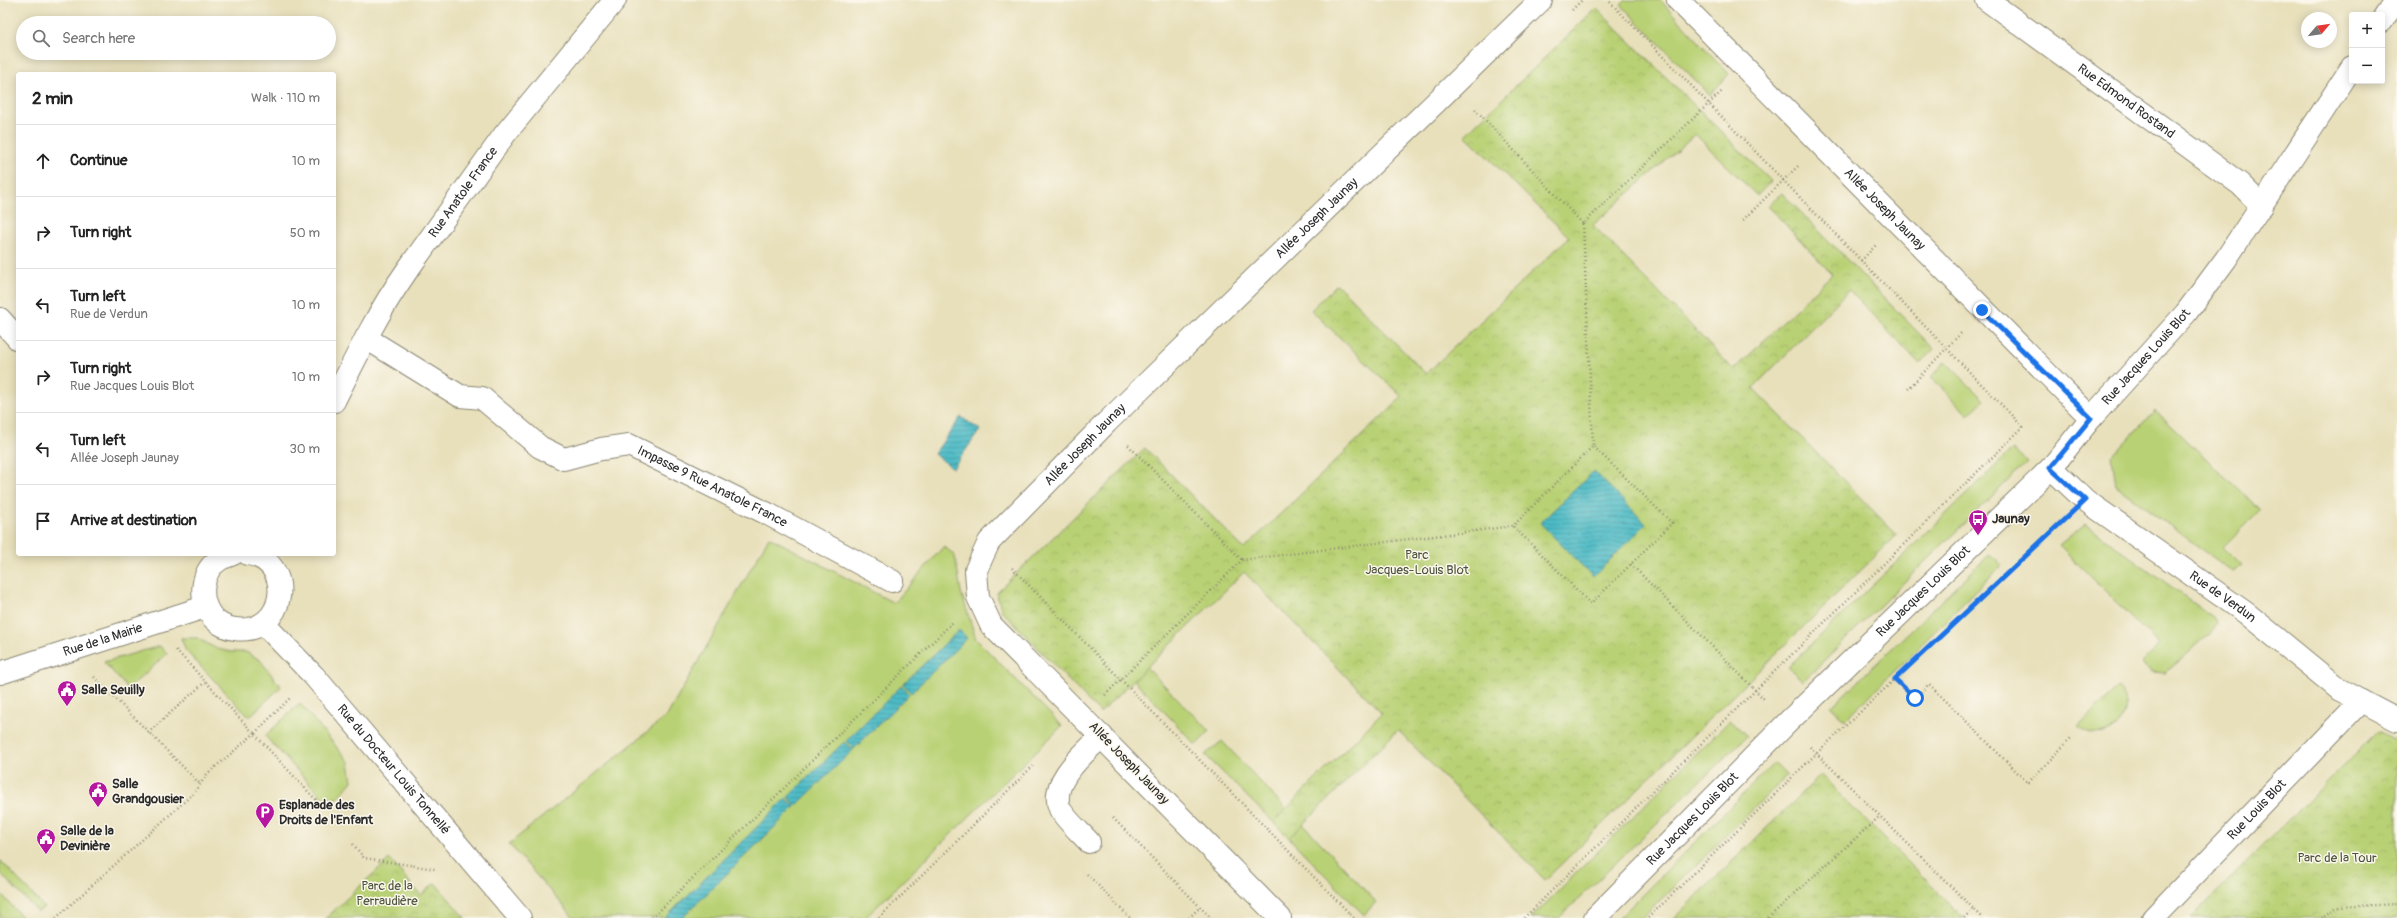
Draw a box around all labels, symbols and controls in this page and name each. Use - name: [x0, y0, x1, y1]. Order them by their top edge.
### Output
- north arrow: [2301, 12, 2337, 48]
- map controls: [2349, 12, 2385, 84]
- button: +: [2349, 12, 2385, 48]
- search box: [16, 16, 336, 60]
- icon: search: [30, 27, 52, 49]
- text: Search here: [62, 29, 135, 48]
- button: −: [2349, 48, 2385, 84]
- street label: Rue Edmond Rostand: [2074, 60, 2178, 142]
- text: 2 min: [32, 88, 73, 109]
- text: Walk · 110 m: [251, 90, 320, 106]
- street label: Rue Anatole France: [425, 143, 501, 241]
- icon: ahead: [32, 150, 54, 172]
- text: Continue: [70, 151, 128, 170]
- text: 10 m: [292, 153, 320, 169]
- street label: Allée Joseph Jaunay: [1841, 165, 1929, 254]
- street label: Allée Joseph Jaunay: [1272, 174, 1362, 262]
- icon: right: [32, 222, 54, 244]
- text: Turn right: [70, 223, 131, 242]
- text: 50 m: [290, 225, 320, 241]
- text: Turn left: [70, 287, 126, 306]
- icon: left: [32, 294, 54, 316]
- text: 10 m: [292, 297, 320, 313]
- route end: [1973, 301, 1991, 319]
- street label: Rue Jacques Louis Blot: [2099, 305, 2195, 409]
- text: Rue de Verdun: [70, 306, 148, 322]
- text: Turn right: [70, 359, 131, 378]
- icon: right: [32, 366, 54, 388]
- text: 10 m: [292, 369, 320, 385]
- text: Rue Jacques Louis Blot: [70, 378, 194, 394]
- street label: Allée Joseph Jaunay: [1041, 400, 1129, 489]
- text: Turn left: [70, 431, 126, 450]
- icon: left: [32, 438, 54, 460]
- text: 30 m: [290, 441, 320, 457]
- street label: Impasse 9 Rue Anatole France: [635, 442, 791, 531]
- text: Allée Joseph Jaunay: [70, 450, 179, 466]
- bus stop icon: Jaunay: [1967, 508, 1989, 536]
- icon: arrive: [32, 510, 54, 532]
- text: Arrive at destination: [70, 511, 197, 530]
- place label: Jaunay: [1992, 511, 2030, 527]
- street label: Rue Jacques Louis Blot: [1873, 542, 1974, 640]
- park label: Parc Jacques-Louis Blot: [1365, 547, 1470, 578]
- street label: Rue de Verdun: [2186, 568, 2259, 626]
- street label: Rue de la Mairie: [61, 620, 145, 660]
- public building icon: Salle Seuilly: [56, 679, 78, 707]
- place label: Salle Seuilly: [81, 682, 145, 698]
- route start: [1906, 689, 1924, 707]
- street label: Rue du Docteur Louis Tonnellé: [334, 701, 454, 838]
- street label: Allée Joseph Jaunay: [1085, 718, 1173, 808]
- street label: Rue Jacques Louis Blot: [1643, 768, 1742, 869]
- place label: Salle Grandgousier: [112, 776, 184, 807]
- street label: Rue Louis Blot: [2224, 776, 2290, 843]
- public building icon: Salle Grandgousier: [87, 780, 109, 808]
- place label: Esplanade des Droits de l'Enfant: [279, 797, 374, 828]
- parking icon: Esplanade des Droits de l'Enfant: [254, 801, 276, 829]
- place label: Salle de la Devinière: [60, 823, 114, 854]
- public building icon: Salle de la Devinière: [35, 827, 57, 855]
- park label: Parc de la Tour: [2297, 850, 2377, 866]
- park label: Parc de la Perraudière: [356, 878, 418, 909]

